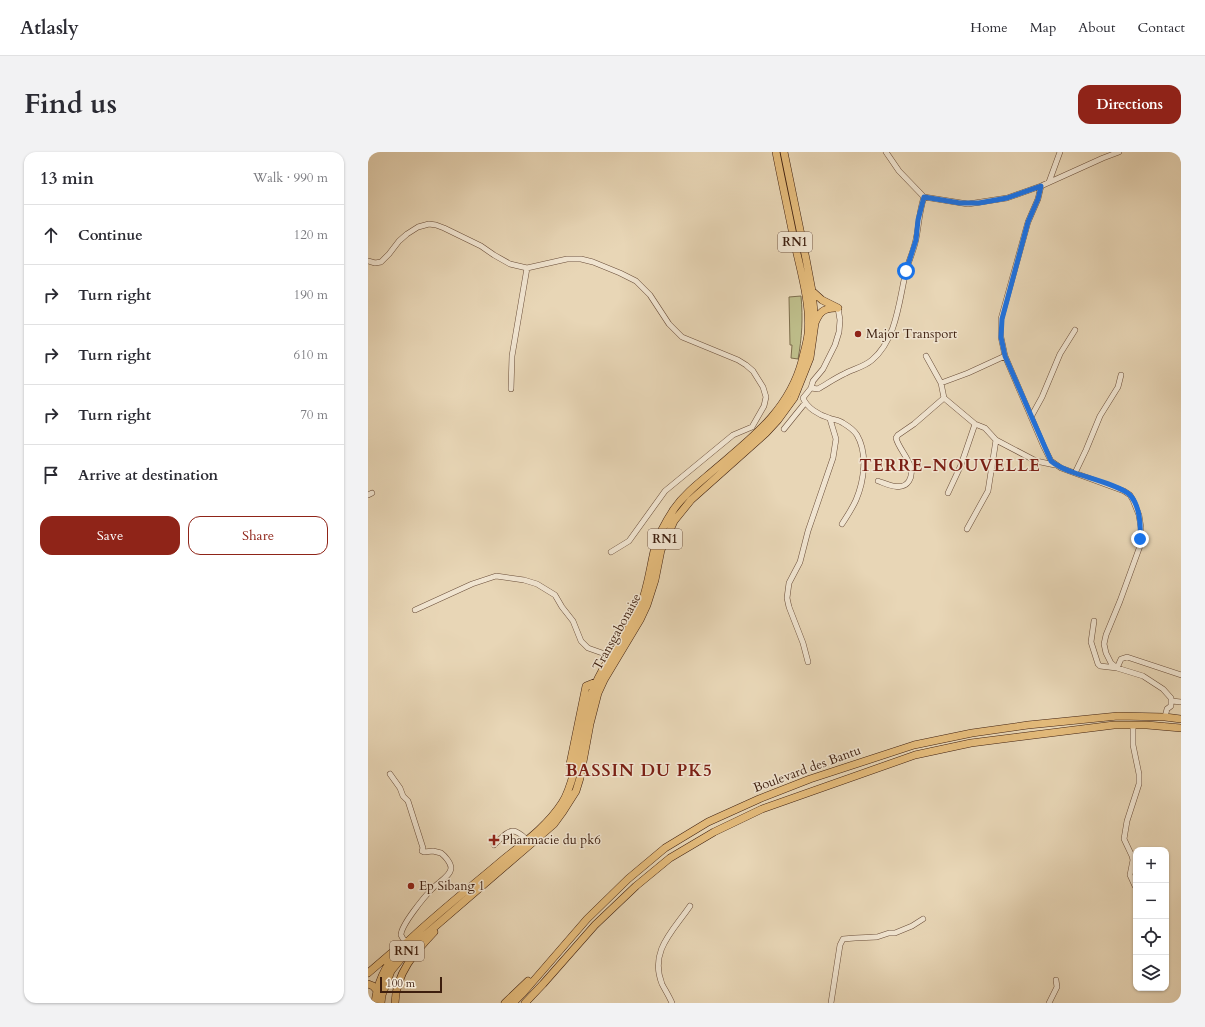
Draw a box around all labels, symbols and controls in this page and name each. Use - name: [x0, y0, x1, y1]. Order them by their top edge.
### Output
- text: Atlasly: [20, 15, 79, 41]
- text: Home: [970, 18, 1008, 37]
- text: Map: [1030, 18, 1056, 37]
- text: About: [1078, 18, 1115, 37]
- text: Contact: [1137, 18, 1185, 37]
- text: Find us: [24, 85, 117, 123]
- button: Directions: [1078, 85, 1181, 124]
- text: 13 min: [40, 167, 94, 190]
- text: Walk · 990 m: [253, 169, 328, 187]
- icon: ahead: [40, 224, 62, 246]
- text: Continue: [78, 225, 143, 245]
- text: 120 m: [294, 226, 328, 244]
- road number: RN1: [778, 232, 812, 252]
- route start: [897, 262, 915, 280]
- icon: right: [40, 284, 62, 306]
- text: Turn right: [78, 285, 151, 305]
- text: 190 m: [294, 286, 328, 304]
- place label: Major Transport: [866, 325, 957, 343]
- marker: Major Transport: [853, 329, 863, 339]
- icon: right: [40, 344, 62, 366]
- text: Turn right: [78, 345, 151, 365]
- text: 610 m: [294, 346, 328, 364]
- icon: right: [40, 404, 62, 426]
- text: Turn right: [78, 405, 151, 425]
- text: 70 m: [300, 406, 328, 424]
- district label: TERRE-NOUVELLE: [859, 454, 1041, 477]
- icon: arrive: [40, 464, 62, 486]
- text: Arrive at destination: [78, 465, 218, 485]
- button: Save: [40, 516, 180, 555]
- button: Share: [188, 516, 328, 555]
- road number: RN1: [648, 529, 682, 549]
- route end: [1131, 530, 1149, 548]
- street label: Transgabonaise: [588, 590, 646, 674]
- street label: Boulevard des Bantu: [751, 741, 863, 797]
- district label: BASSIN DU PK5: [565, 759, 713, 782]
- place label: Pharmacie du pk6: [502, 831, 601, 849]
- marker: Pharmacie du pk6: [489, 835, 499, 845]
- map controls: [1133, 847, 1169, 991]
- button: +: [1133, 847, 1169, 883]
- place label: Ep Sibang 1: [419, 877, 485, 895]
- marker: Ep Sibang 1: [406, 881, 416, 891]
- button: −: [1133, 883, 1169, 919]
- button: locate: [1133, 919, 1169, 955]
- road number: RN1: [390, 941, 424, 961]
- button: layers: [1133, 955, 1169, 991]
- scale bar: [380, 975, 442, 994]
- text: 100 m: [386, 976, 415, 991]

